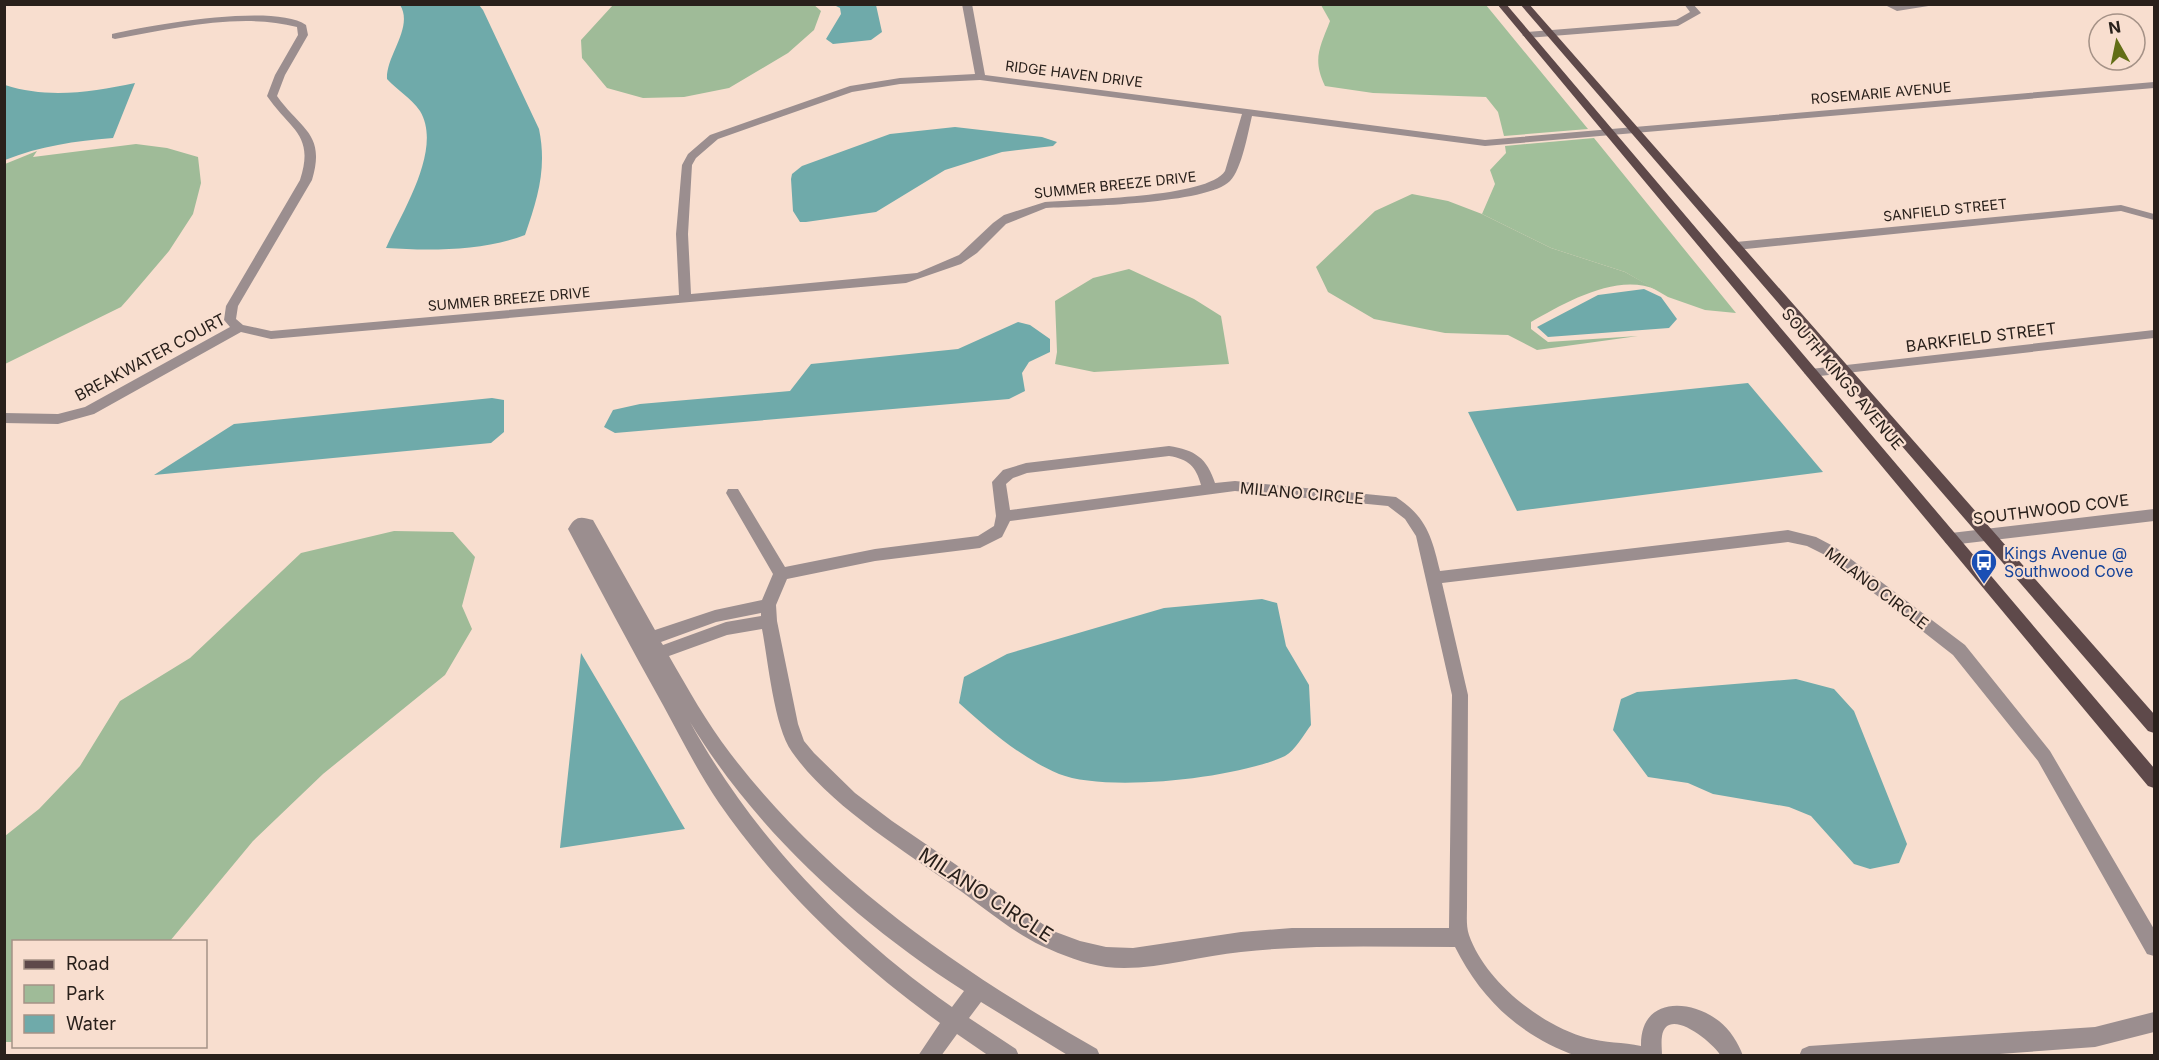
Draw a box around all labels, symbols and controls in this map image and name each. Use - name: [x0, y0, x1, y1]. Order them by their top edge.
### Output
- north arrow: [2087, 12, 2147, 72]
- text: N: [2107, 16, 2122, 38]
- street label: RIDGE HAVEN DRIVE: [1004, 57, 1144, 90]
- street label: ROSEMARIE AVENUE: [1810, 78, 1952, 107]
- street label: SUMMER BREEZE DRIVE: [1033, 168, 1197, 201]
- street label: SANFIELD STREET: [1882, 195, 2008, 224]
- street label: SUMMER BREEZE DRIVE: [427, 283, 591, 314]
- street label: SOUTH KINGS AVENUE: [1778, 304, 1908, 454]
- street label: BREAKWATER COURT: [71, 309, 229, 405]
- street label: BARKFIELD STREET: [1905, 318, 2057, 356]
- street label: MILANO CIRCLE: [1239, 478, 1365, 508]
- street label: SOUTHWOOD COVE: [1972, 490, 2130, 528]
- street label: MILANO CIRCLE: [1821, 543, 1933, 633]
- place label: Kings Avenue @ Southwood Cove: [2004, 543, 2133, 581]
- bus stop icon: Kings Avenue @ Southwood Cove: [1969, 547, 1999, 585]
- street label: MILANO CIRCLE: [914, 843, 1058, 947]
- legend: [12, 940, 207, 1048]
- text: Road: [66, 953, 109, 974]
- text: Park: [66, 983, 105, 1004]
- text: Water: [66, 1013, 116, 1034]

